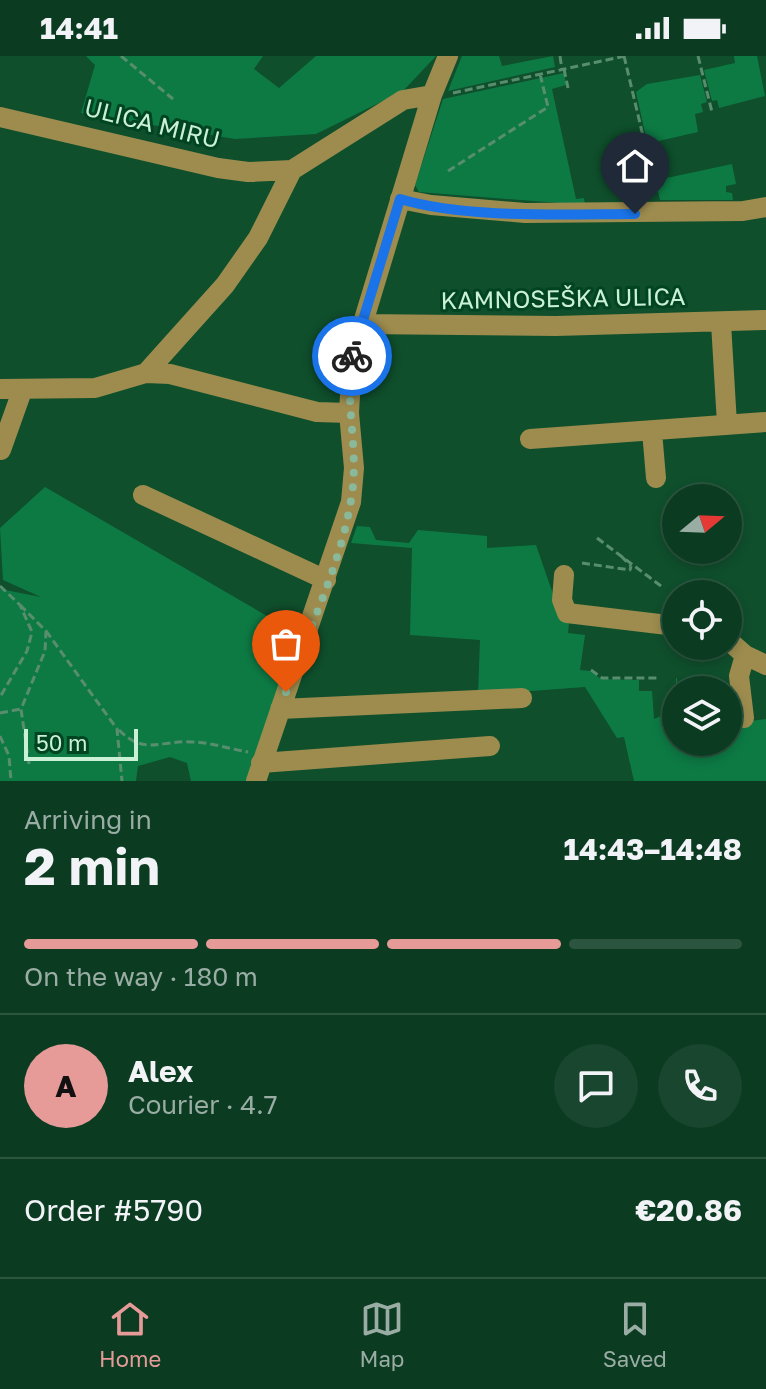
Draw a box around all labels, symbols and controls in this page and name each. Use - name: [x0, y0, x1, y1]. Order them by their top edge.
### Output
- text: 14:41: [40, 10, 118, 46]
- street label: ULICA MIRU: [82, 92, 223, 153]
- pin: [601, 132, 669, 214]
- icon: home: [613, 144, 657, 188]
- street label: KAMNOSEŠKA ULICA: [440, 281, 686, 314]
- courier: [312, 316, 392, 396]
- icon: bike: [330, 334, 374, 378]
- north arrow: [662, 484, 742, 564]
- map controls: [662, 484, 742, 756]
- button: locate: [662, 580, 742, 660]
- pin: [252, 610, 320, 692]
- icon: bag: [264, 622, 308, 666]
- button: layers: [662, 676, 742, 756]
- scale bar: [24, 725, 138, 761]
- text: 50 m: [36, 729, 87, 756]
- text: Arriving in: [24, 804, 152, 835]
- text: 14:43–14:48: [564, 831, 742, 867]
- text: 2 min: [24, 834, 160, 896]
- text: On the way · 180 m: [24, 961, 258, 992]
- button: chat: [554, 1044, 638, 1128]
- button: phone: [658, 1044, 742, 1128]
- text: Alex: [128, 1053, 193, 1089]
- text: A: [55, 1068, 77, 1104]
- text: Courier · 4.7: [128, 1089, 278, 1120]
- text: Order #5790: [24, 1192, 203, 1228]
- text: €20.86: [635, 1192, 742, 1228]
- tab: Home: [99, 1297, 161, 1372]
- tab: Map: [360, 1297, 404, 1372]
- tab: Saved: [603, 1297, 667, 1372]

